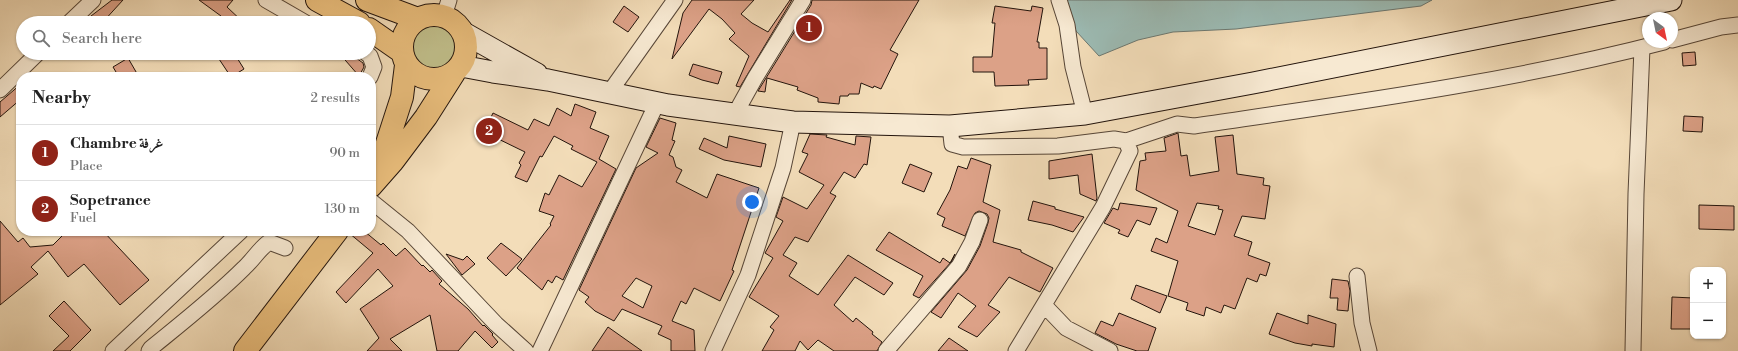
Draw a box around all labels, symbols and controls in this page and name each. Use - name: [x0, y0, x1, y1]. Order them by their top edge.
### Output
- north arrow: [1642, 12, 1678, 48]
- pin: 1: [796, 13, 822, 43]
- search box: [16, 16, 376, 60]
- icon: search: [30, 27, 52, 49]
- text: Search here: [62, 29, 142, 48]
- text: Nearby: [32, 87, 91, 109]
- text: 2 results: [311, 90, 360, 106]
- pin: 2: [476, 116, 502, 146]
- text: Chambre غرفة: [70, 134, 163, 153]
- text: 1: [42, 145, 48, 161]
- text: 90 m: [329, 145, 360, 161]
- text: Place: [70, 158, 102, 174]
- text: Sopetrance: [70, 191, 151, 210]
- your location: [742, 192, 762, 212]
- text: 2: [41, 201, 49, 217]
- text: 130 m: [325, 201, 360, 217]
- text: Fuel: [70, 210, 96, 226]
- map controls: [1690, 267, 1726, 339]
- button: +: [1690, 267, 1726, 303]
- button: −: [1690, 303, 1726, 339]

